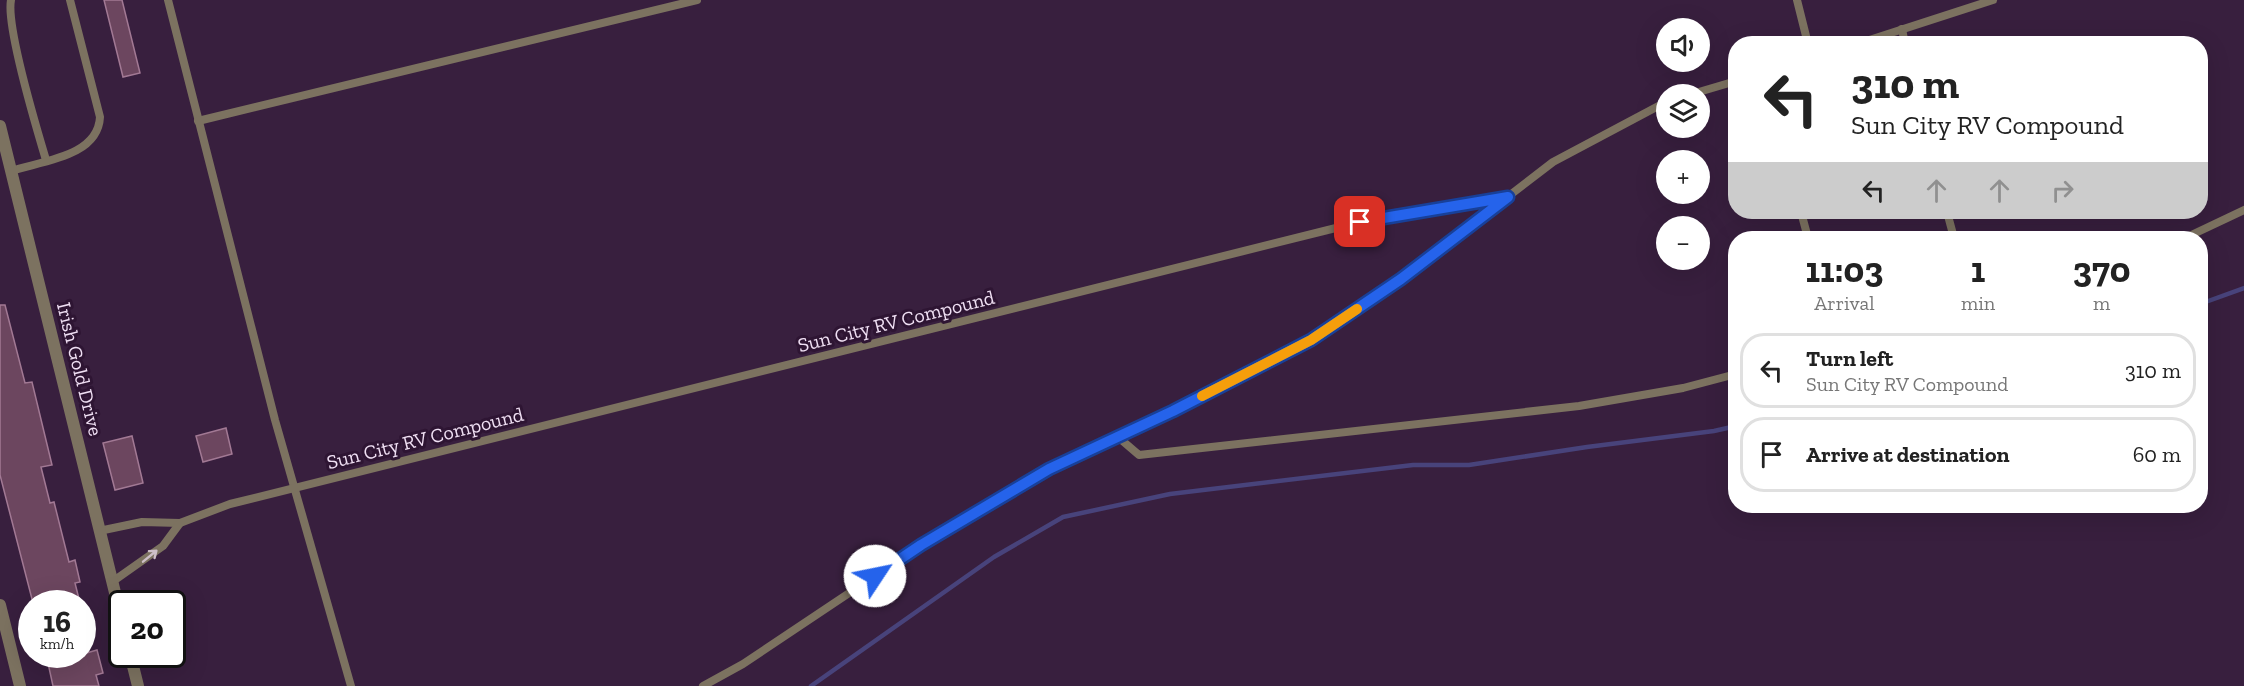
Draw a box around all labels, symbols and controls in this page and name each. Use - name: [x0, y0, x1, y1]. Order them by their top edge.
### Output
- map controls: [1656, 18, 1710, 270]
- button: sound: [1656, 18, 1710, 72]
- text: 310 m: [1851, 58, 1959, 109]
- icon: left: [1752, 60, 1830, 138]
- button: layers: [1656, 84, 1710, 138]
- text: Sun City RV Compound: [1851, 109, 2124, 141]
- button: +: [1656, 150, 1710, 204]
- icon: left: [1857, 174, 1890, 207]
- icon: ahead: [1920, 174, 1953, 207]
- icon: ahead: [1983, 174, 2016, 207]
- icon: right: [2046, 174, 2079, 207]
- pin: [1334, 196, 1385, 247]
- icon: arrive: [1343, 205, 1376, 238]
- button: −: [1656, 216, 1710, 270]
- text: 11:03: [1805, 248, 1883, 291]
- text: 1: [1971, 248, 1985, 291]
- text: 370: [2073, 248, 2130, 291]
- street label: Sun City RV Compound: [795, 285, 997, 357]
- text: Arrival: [1814, 291, 1875, 315]
- text: min: [1961, 291, 1995, 315]
- text: m: [2093, 291, 2110, 315]
- street label: Irish Gold Drive: [52, 300, 108, 438]
- text: Turn left: [1806, 345, 1893, 372]
- icon: left: [1755, 354, 1788, 387]
- text: 310 m: [2125, 357, 2181, 384]
- text: Sun City RV Compound: [1806, 372, 2008, 396]
- street label: Sun City RV Compound: [324, 402, 526, 474]
- icon: arrive: [1755, 438, 1788, 471]
- text: Arrive at destination: [1806, 441, 2009, 468]
- text: 60 m: [2133, 441, 2181, 468]
- position arrow: [843, 544, 907, 608]
- one-way arrow: [142, 550, 158, 563]
- speed limit sign: 20: [108, 590, 186, 668]
- text: 16: [43, 604, 71, 640]
- text: km/h: [40, 635, 74, 653]

